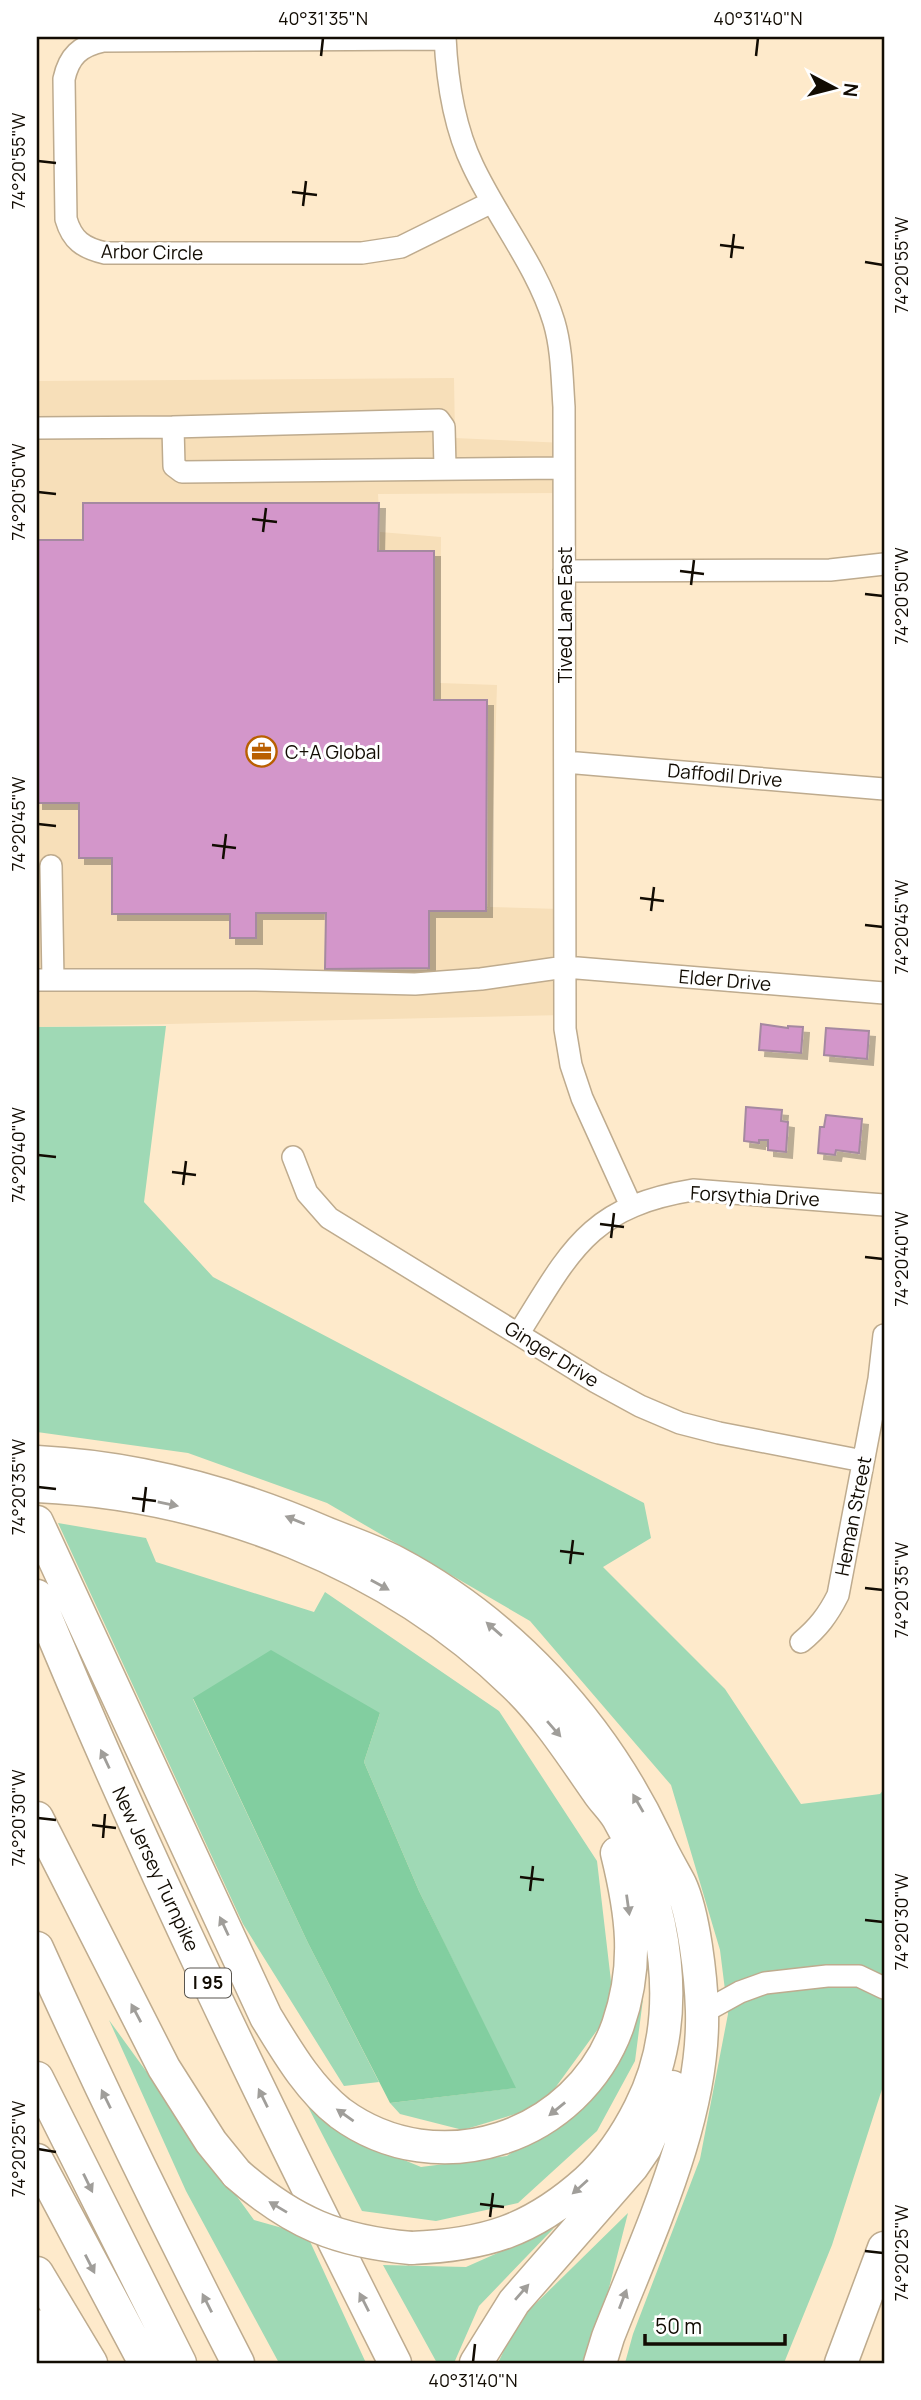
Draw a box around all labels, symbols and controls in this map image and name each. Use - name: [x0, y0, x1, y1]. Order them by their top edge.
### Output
- text: 40°31'35"N: [278, 6, 368, 30]
- text: 40°31'40"N: [713, 6, 803, 30]
- north arrow: [799, 52, 869, 122]
- text: N: [837, 82, 865, 98]
- text: 74°20'55"W: [6, 112, 30, 209]
- text: 74°20'55"W: [889, 216, 913, 313]
- street label: Arbor Circle: [101, 238, 203, 266]
- text: 74°20'50"W: [6, 443, 30, 541]
- street label: Tived Lane East: [552, 547, 578, 683]
- text: 74°20'50"W: [889, 547, 913, 645]
- office icon: C+A Global: [245, 735, 279, 769]
- place label: C+A Global: [285, 739, 381, 765]
- street label: Daffodil Drive: [667, 757, 783, 793]
- text: 74°20'45"W: [6, 776, 30, 871]
- text: 74°20'45"W: [889, 879, 913, 974]
- street label: Elder Drive: [678, 963, 772, 997]
- text: 74°20'40"W: [6, 1107, 30, 1203]
- street label: Forsythia Drive: [690, 1180, 820, 1212]
- text: 74°20'40"W: [889, 1211, 913, 1307]
- street label: Ginger Drive: [500, 1315, 604, 1393]
- text: 74°20'35"W: [6, 1439, 30, 1535]
- street label: Heman Street: [829, 1454, 877, 1578]
- one-way arrow: [157, 1499, 179, 1510]
- one-way arrow: [285, 1514, 306, 1525]
- text: 74°20'35"W: [889, 1542, 913, 1638]
- one-way arrow: [370, 1579, 390, 1591]
- one-way arrow: [485, 1621, 503, 1637]
- one-way arrow: [546, 1720, 562, 1738]
- one-way arrow: [99, 1749, 111, 1769]
- text: 74°20'30"W: [6, 1769, 30, 1866]
- street label: New Jersey Turnpike: [106, 1782, 206, 1956]
- one-way arrow: [632, 1793, 644, 1812]
- text: 74°20'30"W: [889, 1873, 913, 1970]
- one-way arrow: [623, 1894, 634, 1916]
- one-way arrow: [218, 1916, 230, 1936]
- road number: I 95: [185, 1968, 231, 1997]
- one-way arrow: [130, 2003, 142, 2023]
- one-way arrow: [258, 2088, 270, 2108]
- one-way arrow: [101, 2089, 112, 2109]
- text: 74°20'25"W: [6, 2101, 30, 2197]
- one-way arrow: [548, 2101, 566, 2116]
- one-way arrow: [336, 2108, 354, 2122]
- one-way arrow: [83, 2173, 94, 2193]
- one-way arrow: [572, 2178, 589, 2194]
- one-way arrow: [268, 2200, 287, 2213]
- text: 74°20'25"W: [889, 2205, 913, 2301]
- one-way arrow: [84, 2255, 96, 2275]
- one-way arrow: [514, 2283, 529, 2300]
- one-way arrow: [617, 2288, 628, 2309]
- one-way arrow: [359, 2292, 370, 2312]
- one-way arrow: [201, 2293, 213, 2313]
- scale bar: [645, 2302, 785, 2346]
- text: 50 m: [655, 2312, 702, 2340]
- text: 40°31'40"N: [428, 2368, 518, 2392]

